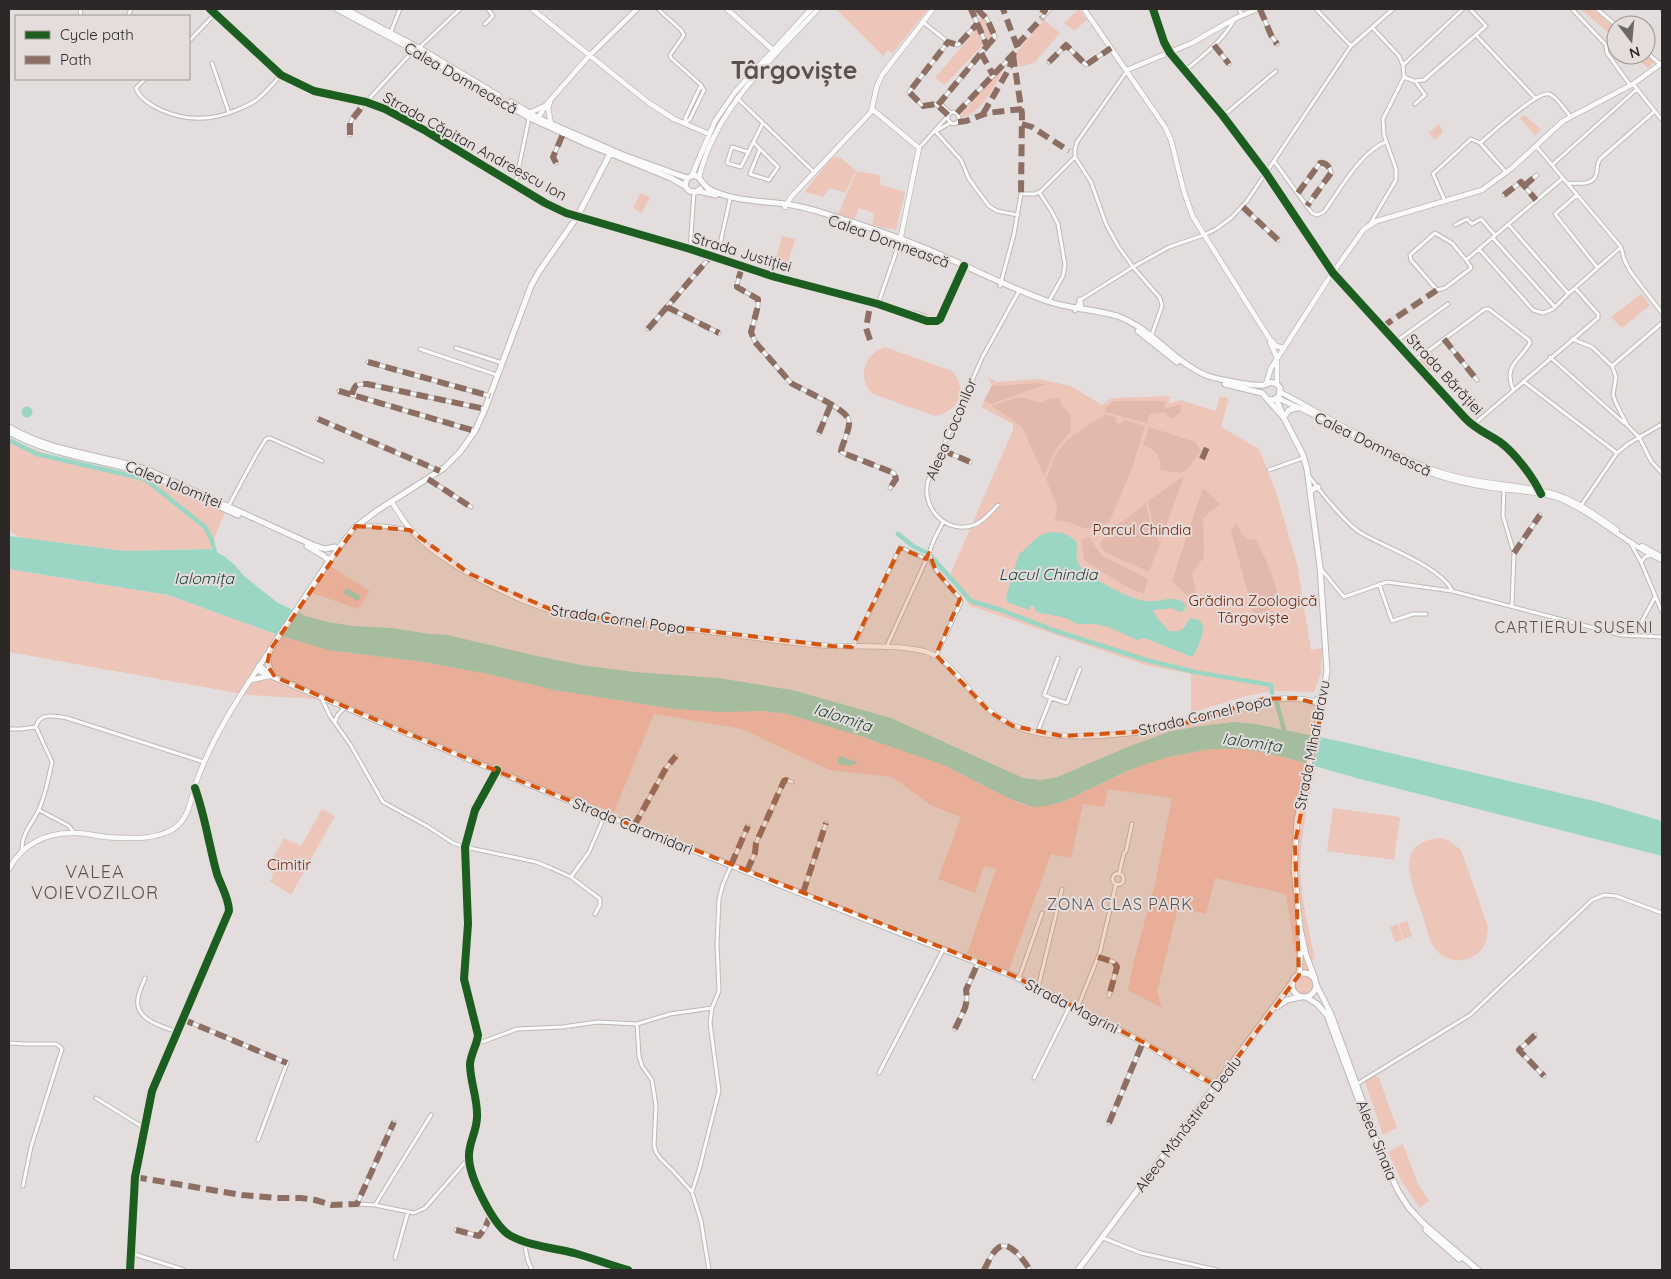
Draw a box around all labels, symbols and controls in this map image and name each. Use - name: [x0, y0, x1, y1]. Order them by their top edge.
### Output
- legend: [15, 15, 190, 80]
- north arrow: [1606, 15, 1656, 65]
- text: Cycle path: [60, 25, 134, 44]
- street label: Calea Domnească: [401, 38, 521, 118]
- text: N: [1627, 42, 1642, 63]
- text: Path: [60, 50, 92, 69]
- district label: Târgoviște: [730, 54, 858, 87]
- street label: Strada Căpitan Andreescu Ion: [380, 87, 570, 205]
- street label: Calea Domnească: [826, 210, 952, 272]
- street label: Strada Justiției: [690, 228, 794, 276]
- street label: Strada Bărăției: [1403, 329, 1487, 419]
- street label: Aleea Coconilor: [921, 375, 981, 483]
- street label: Calea Domnească: [1311, 407, 1435, 481]
- street label: Calea Ialomiței: [123, 456, 225, 512]
- park label: Parcul Chindia: [1093, 520, 1191, 539]
- water label: Lacul Chindia: [999, 564, 1099, 584]
- water label: Ialomița: [174, 568, 235, 588]
- park label: Grădina Zoologică Târgoviște: [1189, 591, 1317, 627]
- street label: Strada Cornel Popa: [549, 600, 687, 638]
- district label: CARTIERUL SUSENI: [1495, 617, 1653, 637]
- street label: Strada Mihai Bravu: [1290, 679, 1334, 811]
- street label: Strada Cornel Popa: [1137, 690, 1273, 740]
- water label: Ialomița: [811, 698, 876, 736]
- water label: Ialomița: [1221, 728, 1284, 756]
- street label: Strada Caramidari: [570, 793, 696, 859]
- park label: Cimitir: [267, 855, 311, 874]
- district label: VALEA VOIEVOZILOR: [31, 860, 159, 904]
- district label: ZONA CLAS PARK: [1047, 894, 1193, 914]
- street label: Strada Magrini: [1022, 974, 1122, 1038]
- street label: Aleea Mănăstirea Dealu: [1131, 1052, 1245, 1196]
- street label: Aleea Sinaia: [1352, 1097, 1402, 1183]

